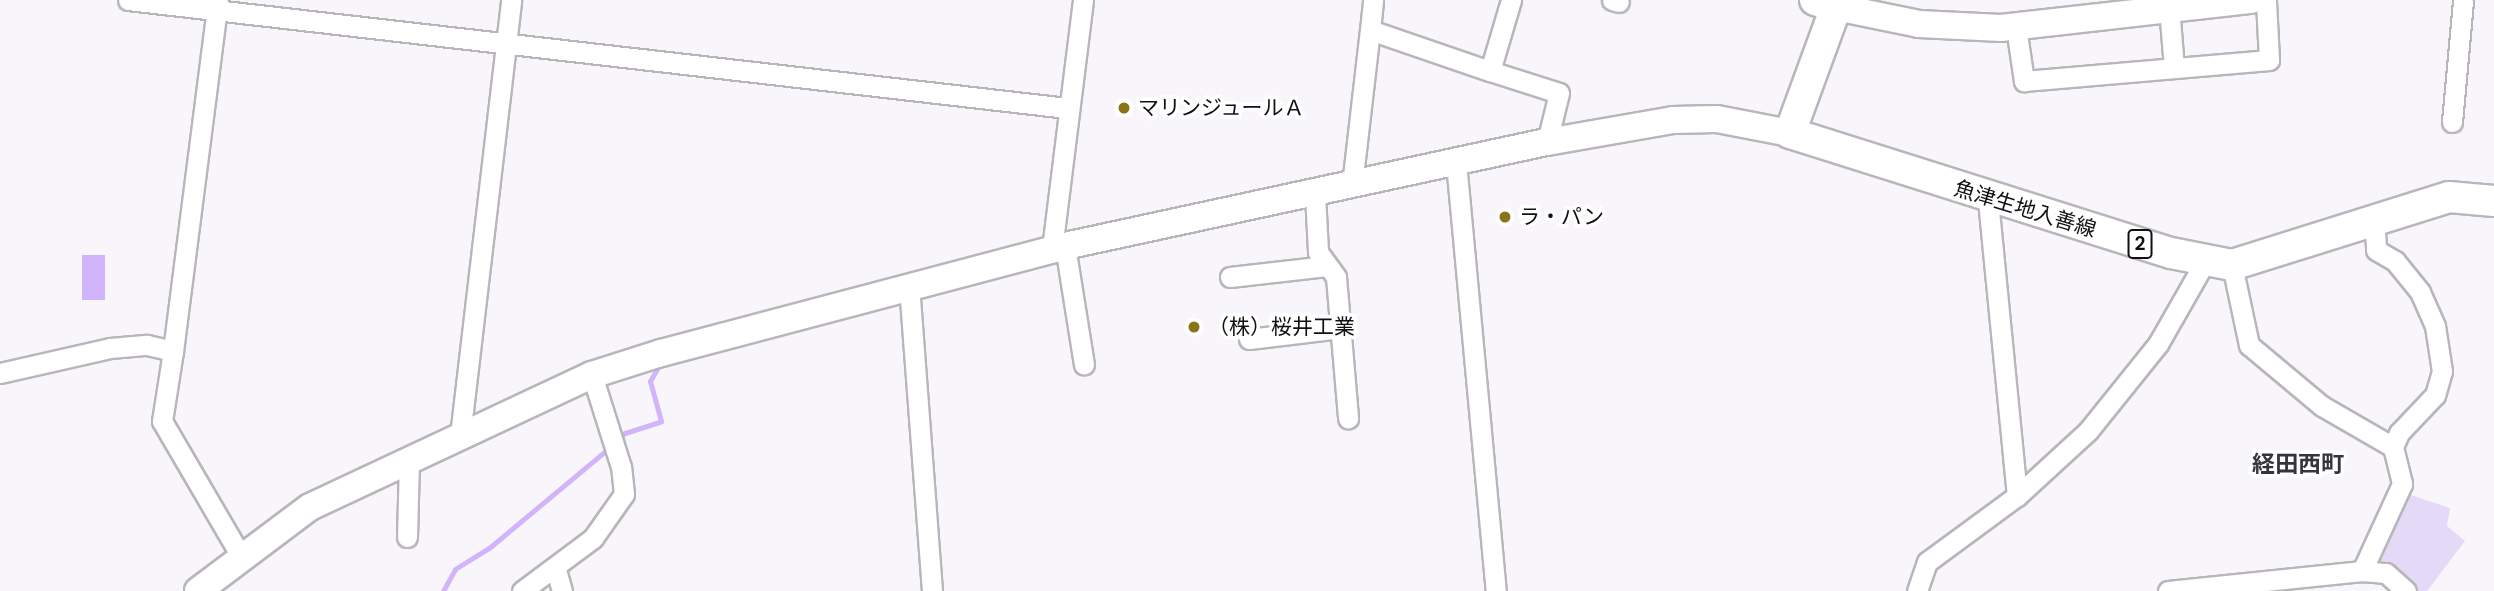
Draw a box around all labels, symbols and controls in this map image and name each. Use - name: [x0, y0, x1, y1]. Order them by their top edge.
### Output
- place label: マリンジュールＡ: [1138, 95, 1306, 121]
- marker: マリンジュールＡ: [1116, 100, 1132, 116]
- street label: 魚津生地入善線: [1951, 175, 2099, 243]
- place label: ラ・パン: [1519, 204, 1603, 230]
- marker: ラ・パン: [1497, 209, 1513, 225]
- road number: 2: [2126, 228, 2154, 260]
- place label: （株）桜井工業: [1208, 314, 1355, 340]
- marker: （株）桜井工業: [1186, 319, 1202, 335]
- district label: 経田西町: [2252, 450, 2344, 478]

